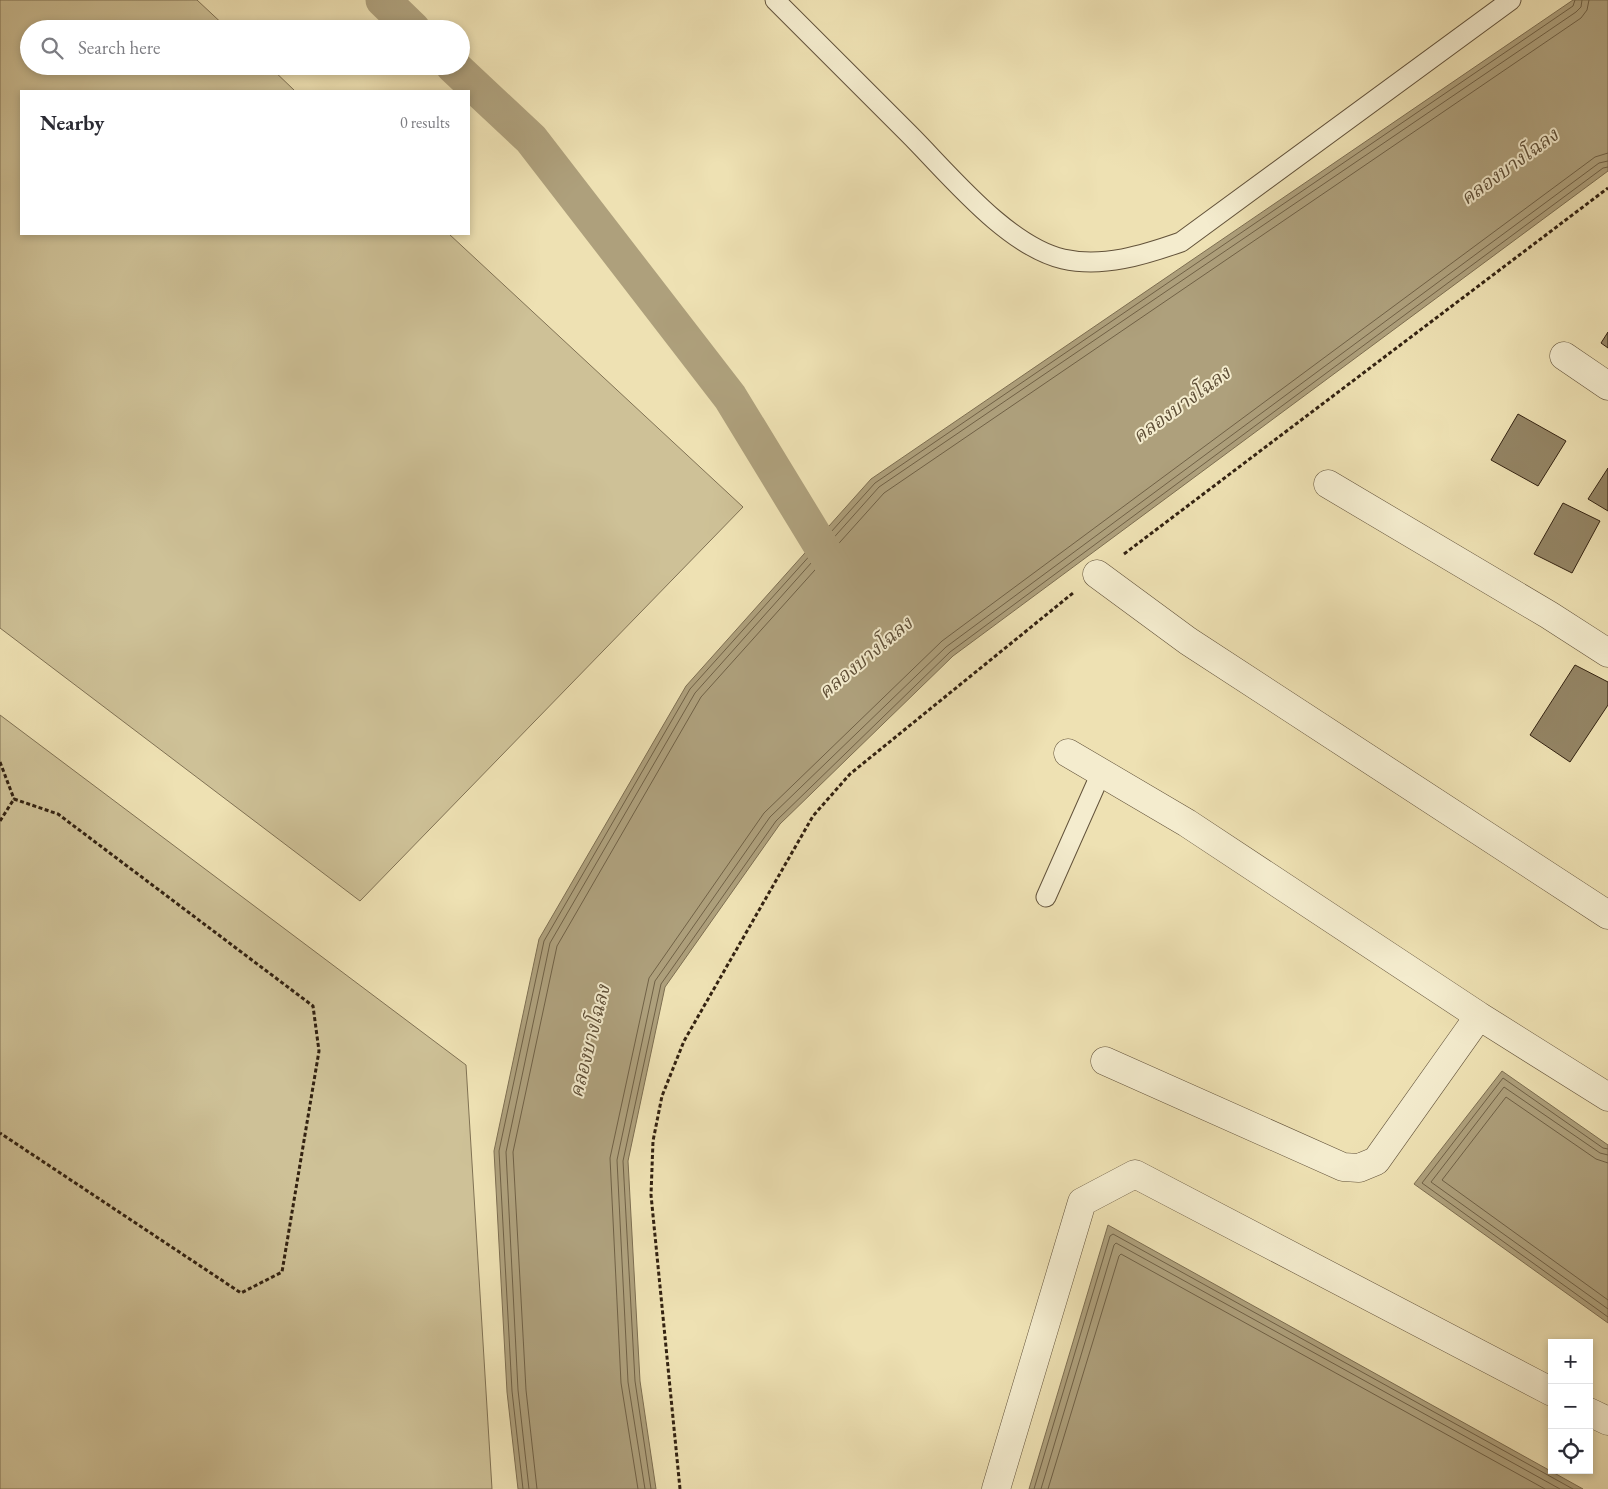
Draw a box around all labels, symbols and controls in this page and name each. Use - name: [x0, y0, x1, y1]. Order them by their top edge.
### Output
- search box: [20, 20, 470, 75]
- icon: search: [38, 34, 66, 62]
- text: Search here: [78, 35, 160, 60]
- text: Nearby: [40, 109, 104, 136]
- text: 0 results: [400, 112, 450, 133]
- water label: คลองบางโฉลง: [1455, 121, 1565, 210]
- water label: คลองบางโฉลง: [1127, 359, 1237, 448]
- water label: คลองบางโฉลง: [812, 609, 919, 704]
- water label: คลองบางโฉลง: [562, 980, 616, 1100]
- map controls: [1548, 1339, 1593, 1474]
- button: +: [1548, 1339, 1593, 1384]
- button: −: [1548, 1384, 1593, 1429]
- button: locate: [1548, 1429, 1593, 1474]

